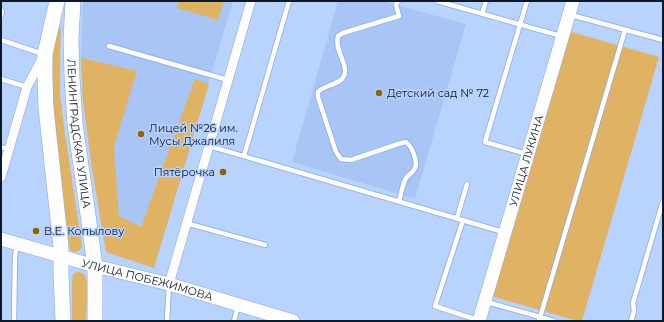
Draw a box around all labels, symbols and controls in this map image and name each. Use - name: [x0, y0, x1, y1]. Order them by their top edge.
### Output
- street label: ЛЕНИНГРАДСКАЯ УЛИЦА: [65, 59, 94, 210]
- place label: Детский сад № 72: [387, 86, 489, 100]
- marker: Детский сад № 72: [374, 88, 384, 98]
- street label: УЛИЦА ЛУКИНА: [506, 113, 546, 208]
- place label: Лицей №26 им. Мусы Джалиля: [149, 121, 238, 148]
- marker: Лицей №26 им. Мусы Джалиля: [136, 129, 146, 139]
- place label: Пятёрочка: [154, 165, 215, 179]
- marker: Пятёрочка: [218, 167, 228, 177]
- place label: В.Е. Копылову: [44, 224, 125, 238]
- marker: В.Е. Копылову: [31, 226, 41, 236]
- street label: УЛИЦА ПОБЕЖИМОВА: [80, 256, 215, 304]

